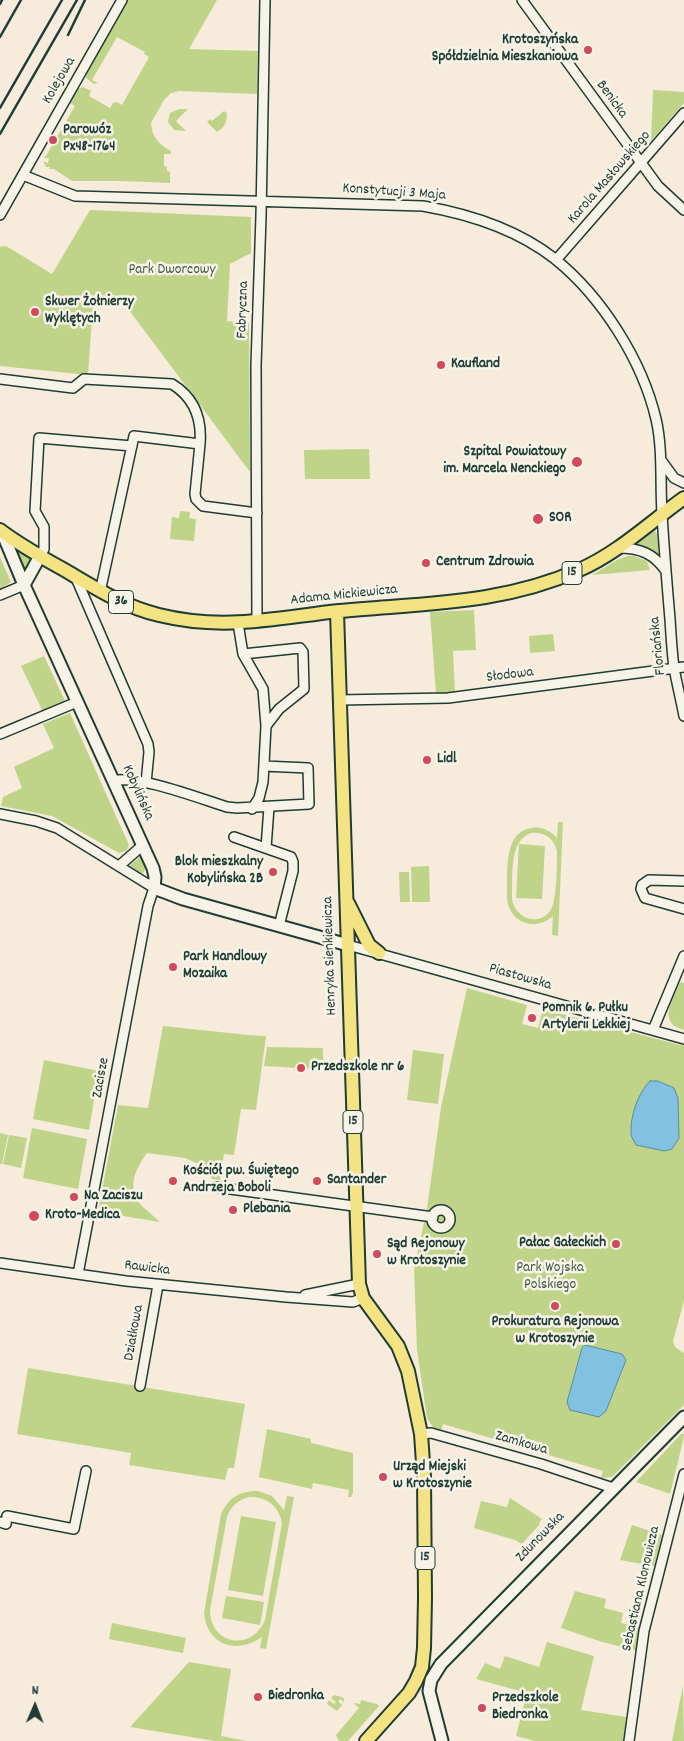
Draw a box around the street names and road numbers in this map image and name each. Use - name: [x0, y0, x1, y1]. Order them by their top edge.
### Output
- street label: Kolejowa: [39, 54, 81, 108]
- street label: Benicka: [591, 77, 631, 123]
- street label: Karola Masłowskiego: [565, 128, 655, 228]
- street label: Konstytucji 3 Maja: [342, 180, 446, 206]
- street label: Fabryczna: [234, 281, 254, 339]
- road number: 15: [562, 562, 582, 584]
- street label: Adama Mickiewicza: [290, 581, 398, 611]
- road number: 36: [108, 590, 134, 614]
- street label: Floriańska: [647, 616, 671, 676]
- street label: Słodowa: [485, 664, 535, 688]
- street label: Kobylińska: [117, 762, 157, 824]
- street label: Henryka Sienkiewicza: [320, 896, 342, 1016]
- street label: Piastowska: [487, 960, 553, 996]
- street label: Zacisze: [90, 1056, 114, 1100]
- road number: 15: [343, 1110, 363, 1134]
- street label: Rawicka: [123, 1257, 171, 1281]
- street label: Działkowa: [121, 1304, 149, 1362]
- street label: Zamkowa: [493, 1428, 549, 1460]
- street label: Zdunowska: [513, 1509, 569, 1567]
- street label: Sebastiana Klonowicza: [619, 1525, 665, 1653]
- road number: 15: [415, 1546, 435, 1570]

